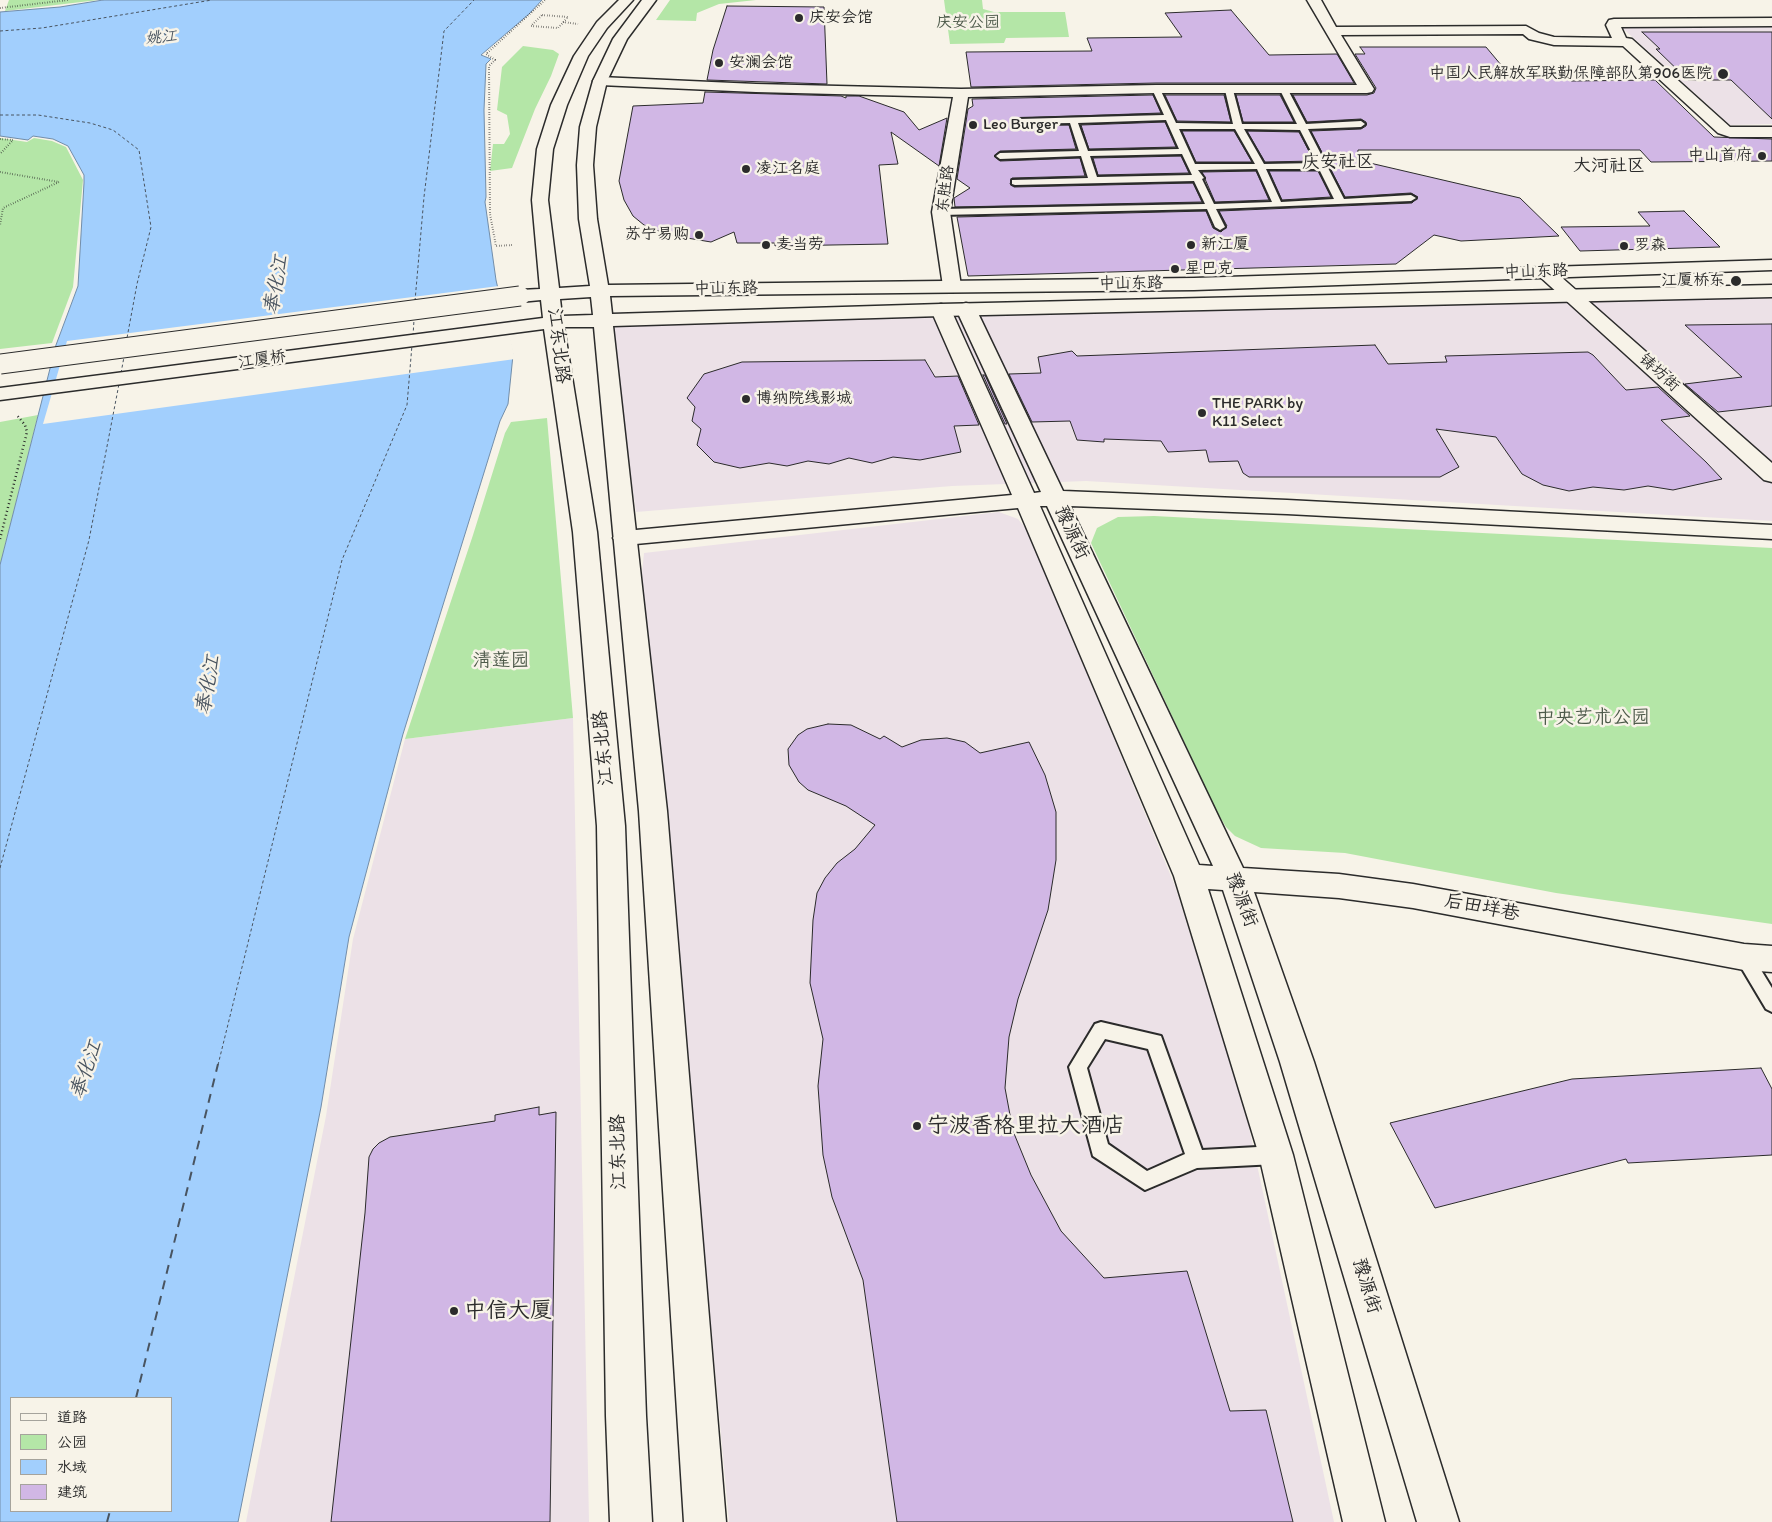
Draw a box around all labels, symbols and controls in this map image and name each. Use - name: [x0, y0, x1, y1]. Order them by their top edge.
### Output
- place label: 庆安会馆: [809, 8, 873, 28]
- marker: 庆安会馆: [793, 12, 805, 24]
- park label: 庆安公园: [936, 13, 1000, 33]
- water label: 姚江: [144, 27, 178, 49]
- place label: 安澜会馆: [729, 53, 793, 73]
- marker: 安澜会馆: [713, 57, 725, 69]
- place label: 中国人民解放军联勤保障部队第906医院: [1429, 64, 1712, 84]
- marker: 中国人民解放军联勤保障部队第906医院: [1716, 67, 1730, 81]
- place label: Leo Burger: [983, 115, 1058, 135]
- marker: Leo Burger: [967, 119, 979, 131]
- place label: 中山首府: [1688, 146, 1752, 166]
- marker: 中山首府: [1756, 150, 1768, 162]
- district label: 庆安社区: [1302, 151, 1374, 173]
- district label: 大河社区: [1573, 155, 1645, 177]
- place label: 凌江名庭: [756, 159, 820, 179]
- marker: 凌江名庭: [740, 163, 752, 175]
- street label: 东胜路: [934, 164, 958, 214]
- place label: 苏宁易购: [625, 225, 689, 245]
- marker: 苏宁易购: [693, 229, 705, 241]
- place label: 麦当劳: [776, 235, 824, 255]
- place label: 新江厦: [1201, 235, 1249, 255]
- place label: 罗森: [1634, 236, 1666, 256]
- marker: 麦当劳: [760, 239, 772, 251]
- marker: 新江厦: [1185, 239, 1197, 251]
- marker: 罗森: [1618, 240, 1630, 252]
- water label: 奉化江: [260, 253, 294, 317]
- place label: 星巴克: [1185, 259, 1233, 279]
- street label: 中山东路: [1504, 261, 1568, 283]
- marker: 星巴克: [1169, 263, 1181, 275]
- place label: 江厦桥东: [1661, 271, 1725, 291]
- street label: 中山东路: [1099, 274, 1163, 294]
- marker: 江厦桥东: [1729, 274, 1743, 288]
- street label: 中山东路: [694, 279, 758, 299]
- street label: 江东北路: [542, 307, 574, 385]
- street label: 江厦桥: [237, 347, 287, 373]
- street label: 铸坊街: [1635, 350, 1683, 396]
- place label: 博纳院线影城: [756, 389, 852, 409]
- marker: 博纳院线影城: [740, 393, 752, 405]
- place label: THE PARK by K11 Select: [1212, 394, 1303, 432]
- marker: THE PARK by K11 Select: [1196, 407, 1208, 419]
- street label: 豫源街: [1049, 502, 1093, 564]
- park label: 清莲园: [473, 650, 529, 672]
- water label: 奉化江: [192, 653, 226, 717]
- park label: 中央艺术公园: [1536, 707, 1650, 729]
- street label: 江东北路: [589, 709, 619, 787]
- street label: 豫源街: [1220, 869, 1262, 931]
- street label: 后田垟巷: [1443, 890, 1521, 926]
- water label: 奉化江: [66, 1038, 108, 1102]
- place label: 宁波香格里拉大酒店: [927, 1113, 1125, 1139]
- street label: 江东北路: [607, 1114, 631, 1190]
- marker: 宁波香格里拉大酒店: [911, 1120, 923, 1132]
- street label: 豫源街: [1347, 1255, 1385, 1317]
- place label: 中信大厦: [464, 1298, 552, 1324]
- marker: 中信大厦: [448, 1305, 460, 1317]
- legend: [10, 1397, 172, 1512]
- text: 道路: [57, 1408, 87, 1426]
- text: 公园: [57, 1433, 87, 1451]
- text: 水域: [57, 1458, 87, 1476]
- text: 建筑: [57, 1483, 87, 1501]

